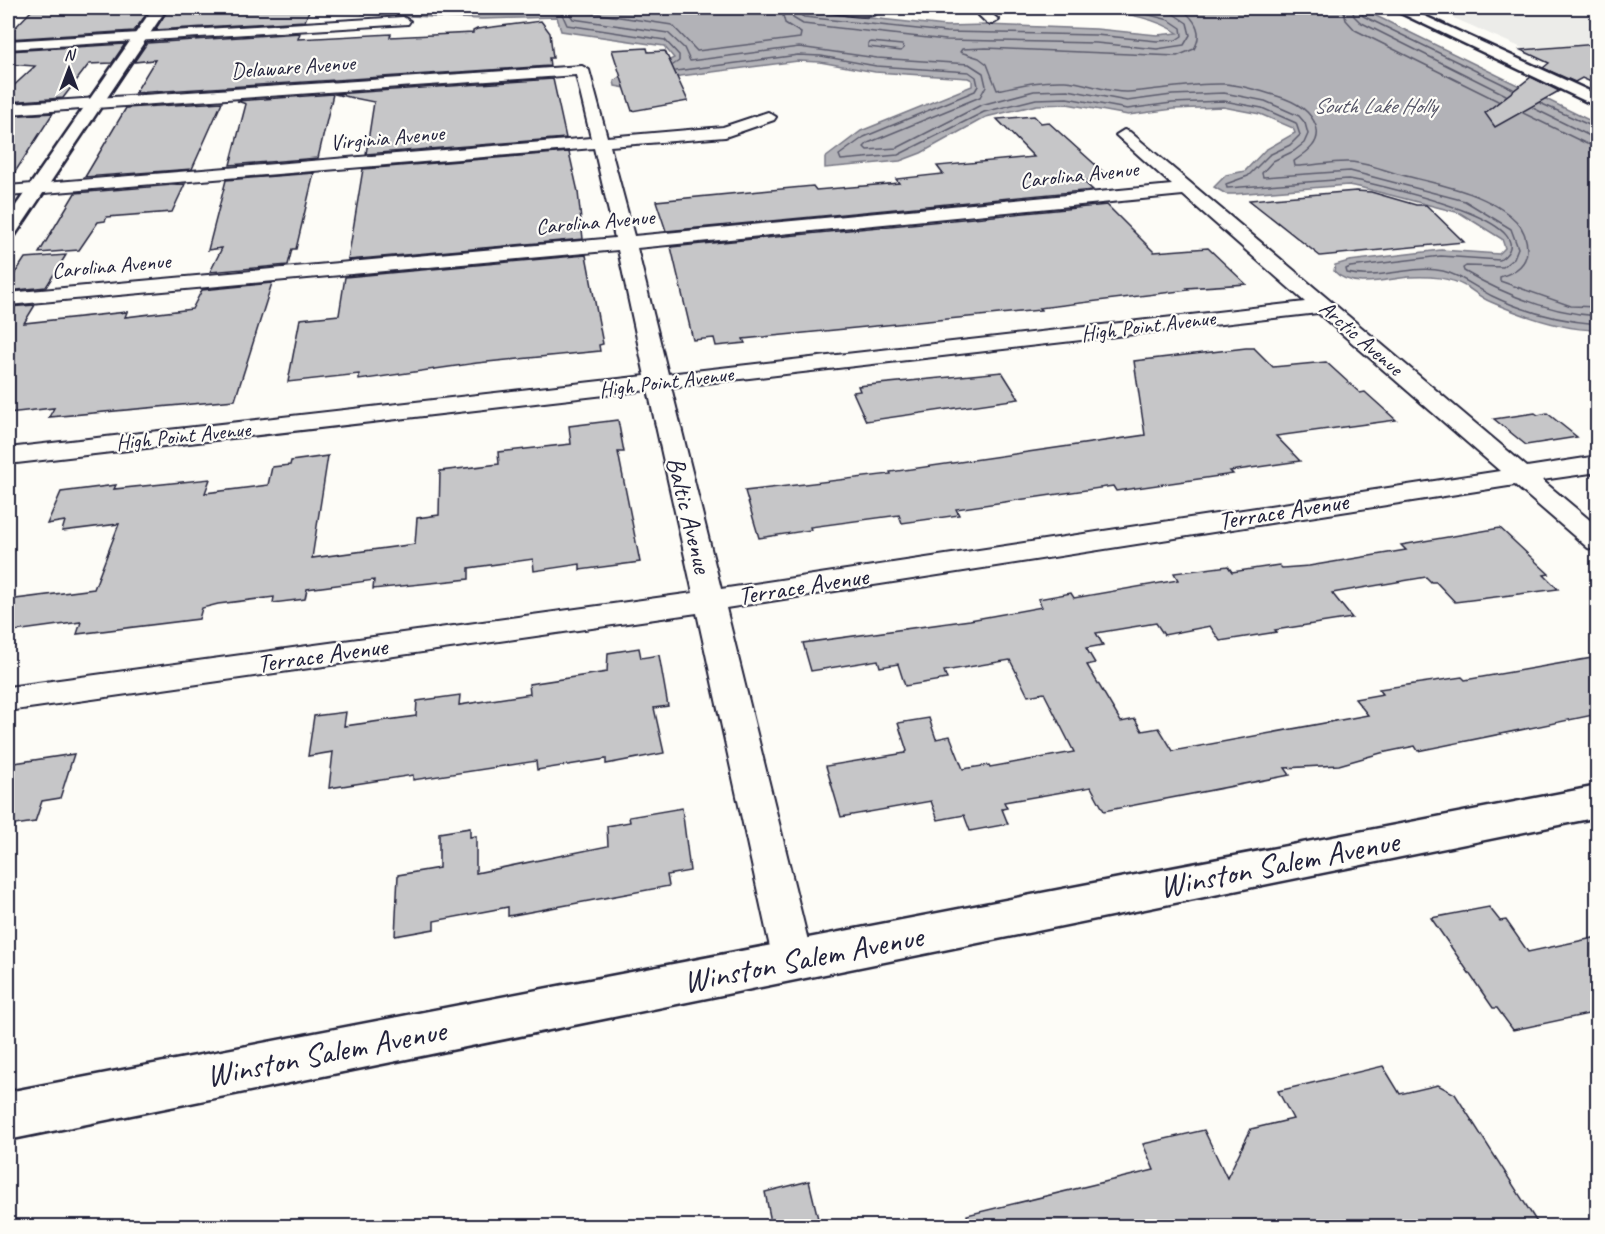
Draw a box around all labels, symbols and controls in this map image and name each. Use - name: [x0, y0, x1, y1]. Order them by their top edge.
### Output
- north arrow: [39, 39, 99, 99]
- text: N: [64, 45, 77, 65]
- street label: Delaware Avenue: [230, 49, 358, 85]
- water label: South Lake Holly: [1314, 92, 1440, 120]
- street label: Virginia Avenue: [329, 119, 447, 157]
- street label: Carolina Avenue: [1018, 155, 1141, 195]
- street label: Carolina Avenue: [535, 203, 657, 241]
- street label: Carolina Avenue: [51, 247, 173, 285]
- street label: Arctic Avenue: [1313, 294, 1410, 383]
- street label: High Point Avenue: [1079, 304, 1218, 348]
- street label: High Point Avenue: [597, 360, 736, 404]
- street label: High Point Avenue: [114, 415, 253, 457]
- street label: Baltic Avenue: [659, 454, 720, 578]
- street label: Terrace Avenue: [1216, 484, 1352, 538]
- street label: Terrace Avenue: [736, 559, 872, 613]
- street label: Terrace Avenue: [255, 629, 391, 680]
- street label: Winston Salem Avenue: [1156, 820, 1405, 907]
- street label: Winston Salem Avenue: [680, 915, 929, 1002]
- street label: Winston Salem Avenue: [203, 1009, 452, 1096]

